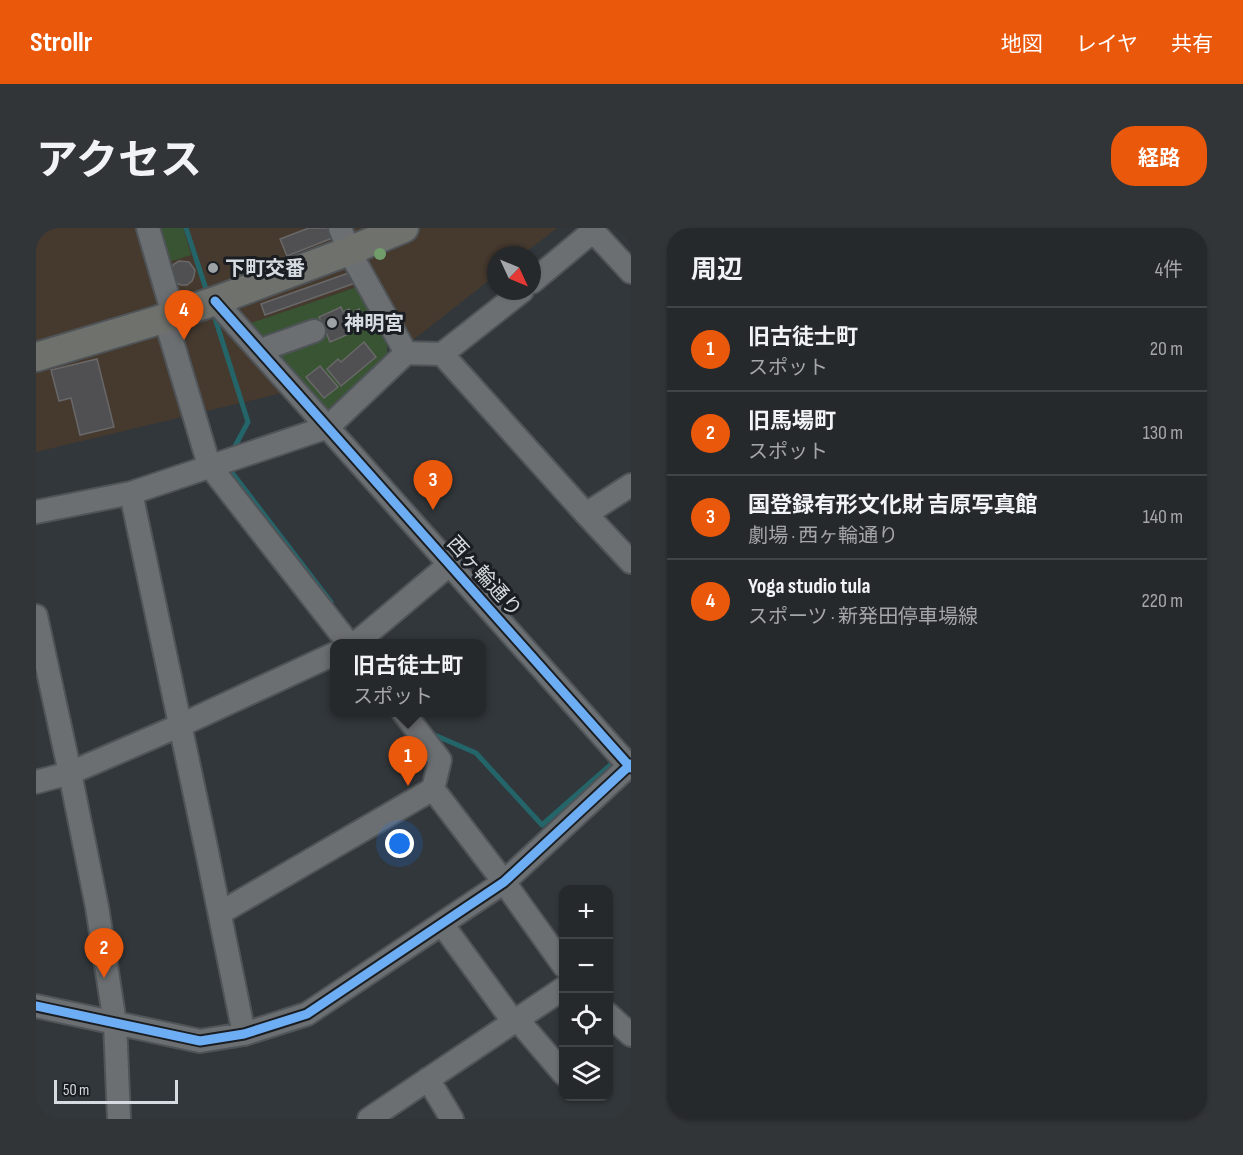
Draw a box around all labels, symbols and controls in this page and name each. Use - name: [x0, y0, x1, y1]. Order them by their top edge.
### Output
- text: Strollr: [30, 26, 92, 59]
- text: 地図: [1001, 32, 1043, 57]
- text: レイヤ: [1076, 32, 1138, 57]
- text: 共有: [1171, 32, 1213, 57]
- button: 経路: [1111, 126, 1207, 186]
- text: アクセス: [36, 136, 202, 187]
- north arrow: [487, 246, 541, 300]
- text: 周辺: [691, 255, 743, 286]
- place label: 下町交番: [225, 257, 305, 281]
- text: 4件: [1155, 258, 1183, 282]
- marker: 下町交番: [206, 261, 220, 275]
- pin: 4: [164, 291, 204, 340]
- place label: 神明宮: [344, 312, 404, 336]
- marker: 神明宮: [325, 316, 339, 330]
- text: 旧古徒士町: [748, 324, 858, 351]
- text: 1: [707, 337, 714, 361]
- text: 20 m: [1150, 337, 1183, 361]
- text: スポット: [748, 356, 828, 380]
- text: 旧馬場町: [748, 408, 836, 435]
- text: 2: [706, 421, 715, 445]
- text: 130 m: [1143, 421, 1183, 445]
- text: スポット: [748, 440, 828, 464]
- pin: 3: [414, 460, 452, 510]
- text: 国登録有形文化財 吉原写真館: [748, 492, 1037, 519]
- text: 3: [706, 505, 715, 529]
- text: 140 m: [1143, 505, 1183, 529]
- text: 劇場 · 西ヶ輪通り: [748, 524, 898, 548]
- street label: 西ヶ輪通り: [442, 531, 527, 622]
- text: Yoga studio tula: [748, 573, 870, 600]
- text: 4: [706, 589, 715, 613]
- text: 220 m: [1142, 589, 1183, 613]
- text: スポーツ · 新発田停車場線: [748, 605, 978, 629]
- popup: [330, 639, 486, 717]
- text: 旧古徒士町: [353, 653, 463, 680]
- text: スポット: [353, 685, 433, 709]
- pin: 1: [388, 736, 428, 786]
- your location: [385, 829, 414, 858]
- map controls: [559, 885, 613, 1101]
- button: +: [559, 885, 613, 939]
- pin: 2: [84, 928, 124, 978]
- button: −: [559, 939, 613, 993]
- button: locate: [559, 993, 613, 1047]
- button: layers: [559, 1047, 613, 1101]
- scale bar: [54, 1077, 178, 1104]
- text: 50 m: [63, 1081, 89, 1100]

